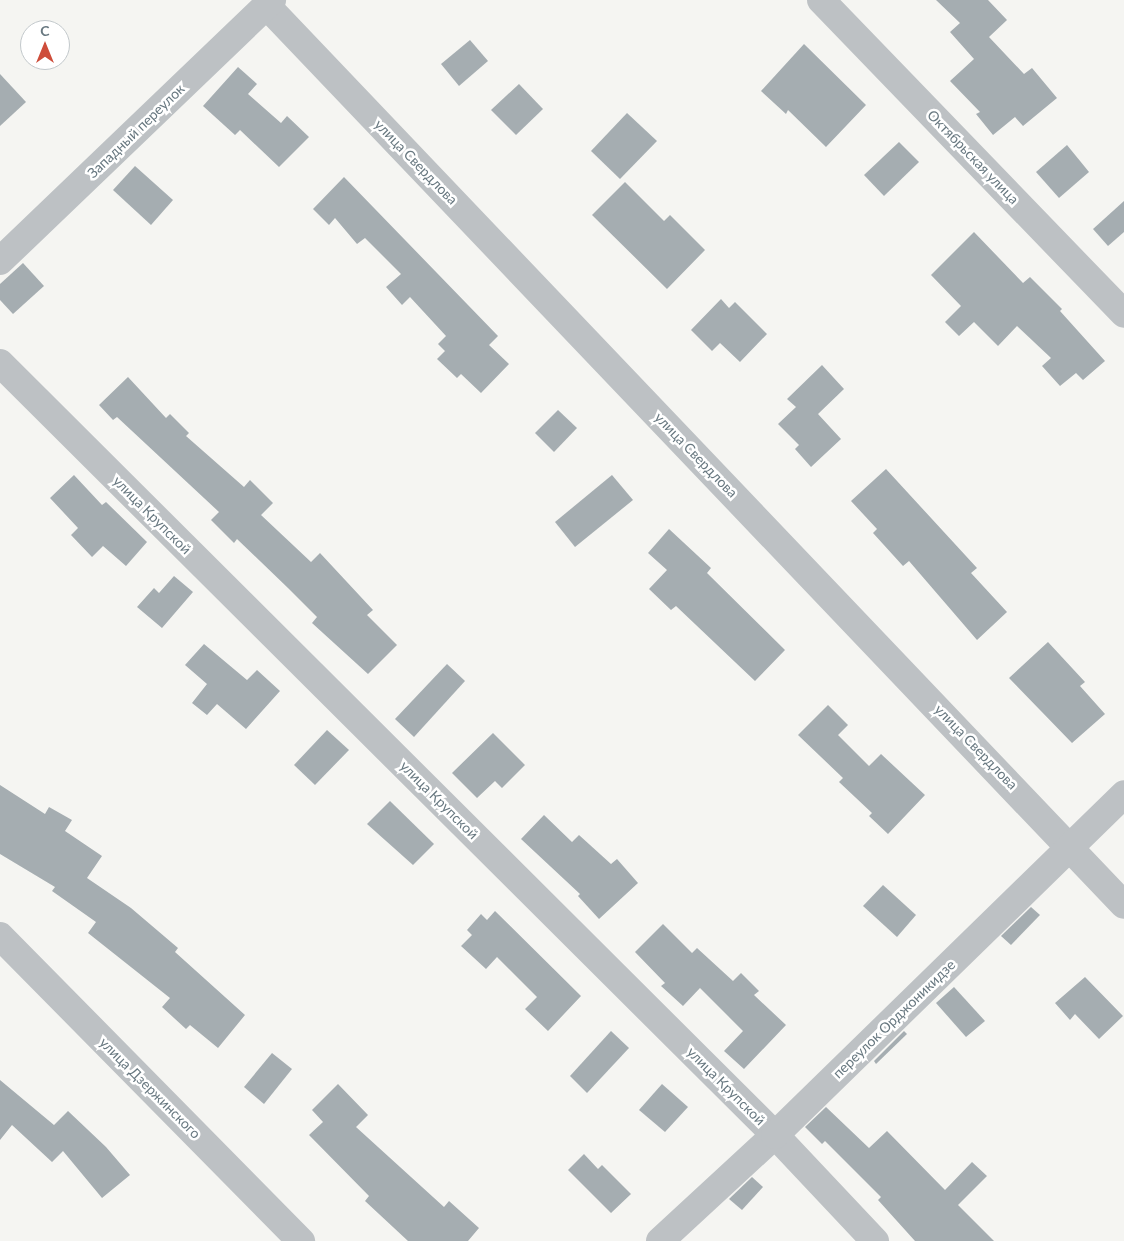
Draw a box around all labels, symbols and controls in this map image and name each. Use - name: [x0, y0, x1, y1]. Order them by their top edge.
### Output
- north arrow: [20, 20, 70, 70]
- text: С: [40, 22, 50, 39]
- street label: Западный переулок: [84, 80, 188, 182]
- street label: Октябрьская улица: [924, 106, 1022, 208]
- street label: улица Свердлова: [371, 116, 461, 208]
- street label: улица Свердлова: [651, 409, 741, 501]
- street label: улица Крупской: [109, 472, 195, 558]
- street label: улица Свердлова: [931, 701, 1021, 793]
- street label: улица Крупской: [396, 757, 482, 843]
- street label: переулок Орджоникидзе: [829, 956, 959, 1082]
- street label: улица Дзержинского: [96, 1034, 204, 1142]
- street label: улица Крупской: [683, 1043, 769, 1129]

